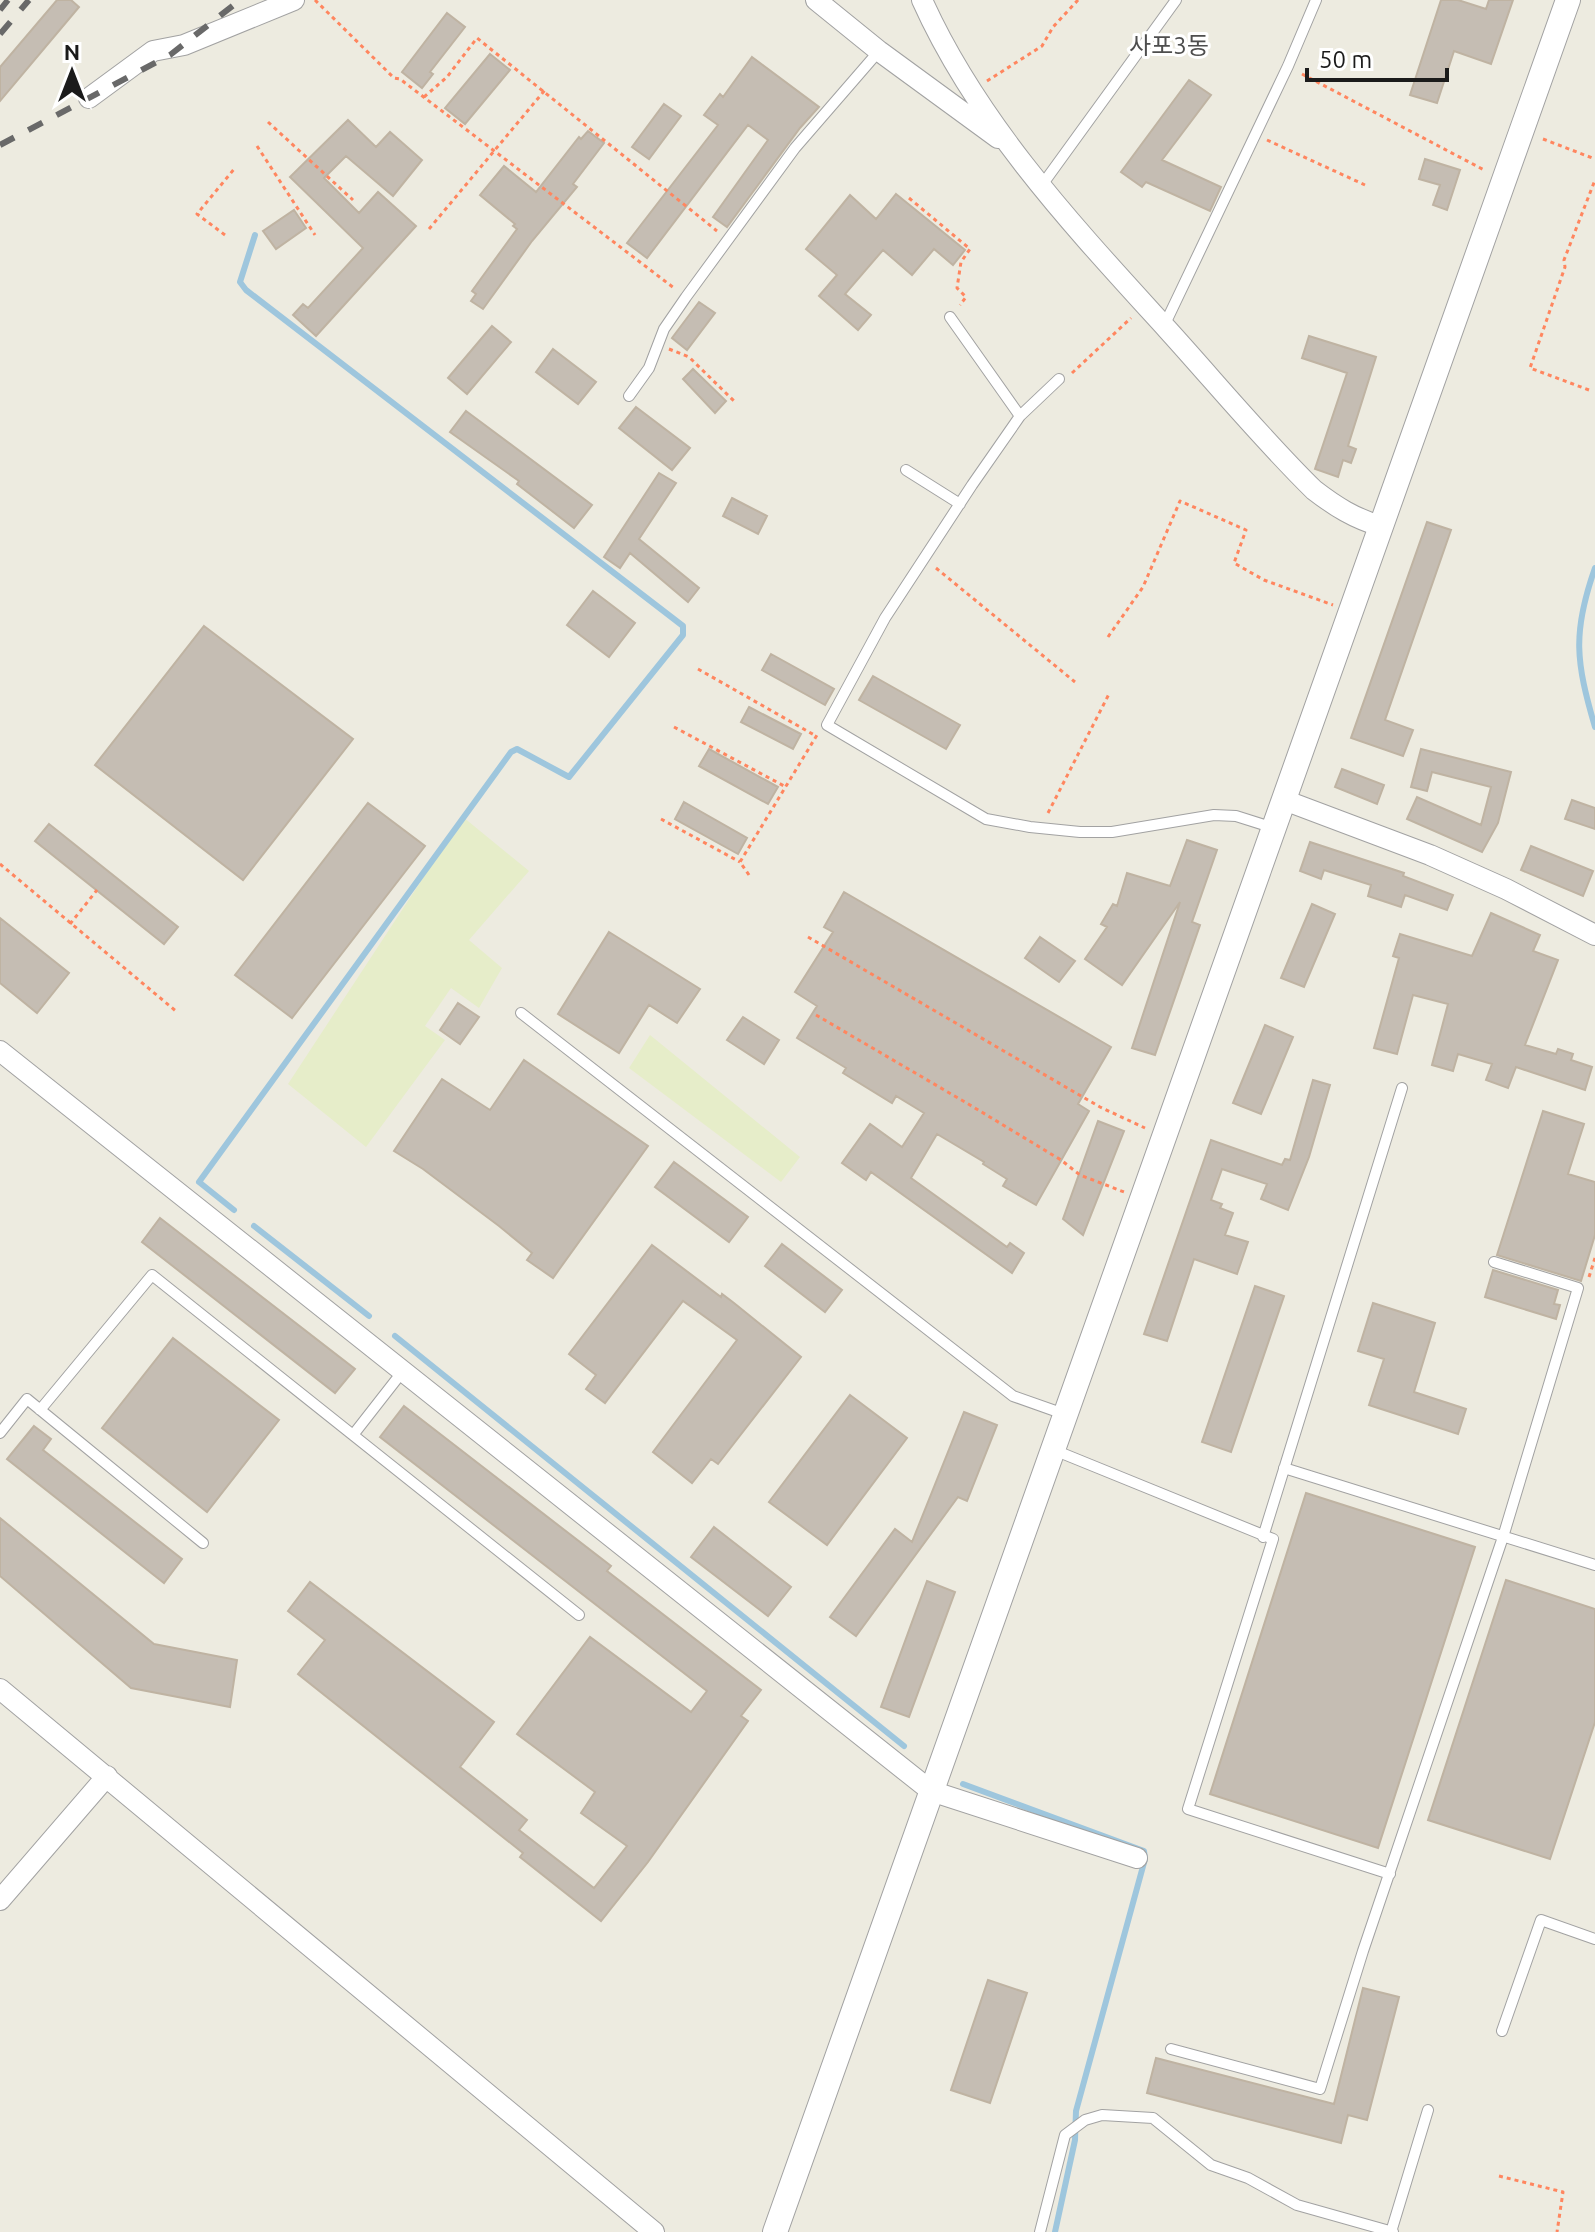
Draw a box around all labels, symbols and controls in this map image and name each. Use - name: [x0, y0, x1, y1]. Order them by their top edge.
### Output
- north arrow: [32, 32, 112, 112]
- district label: 사포3동: [1129, 32, 1209, 59]
- scale bar: [1307, 32, 1447, 82]
- text: N: [64, 39, 80, 64]
- text: 50 m: [1319, 46, 1372, 73]

